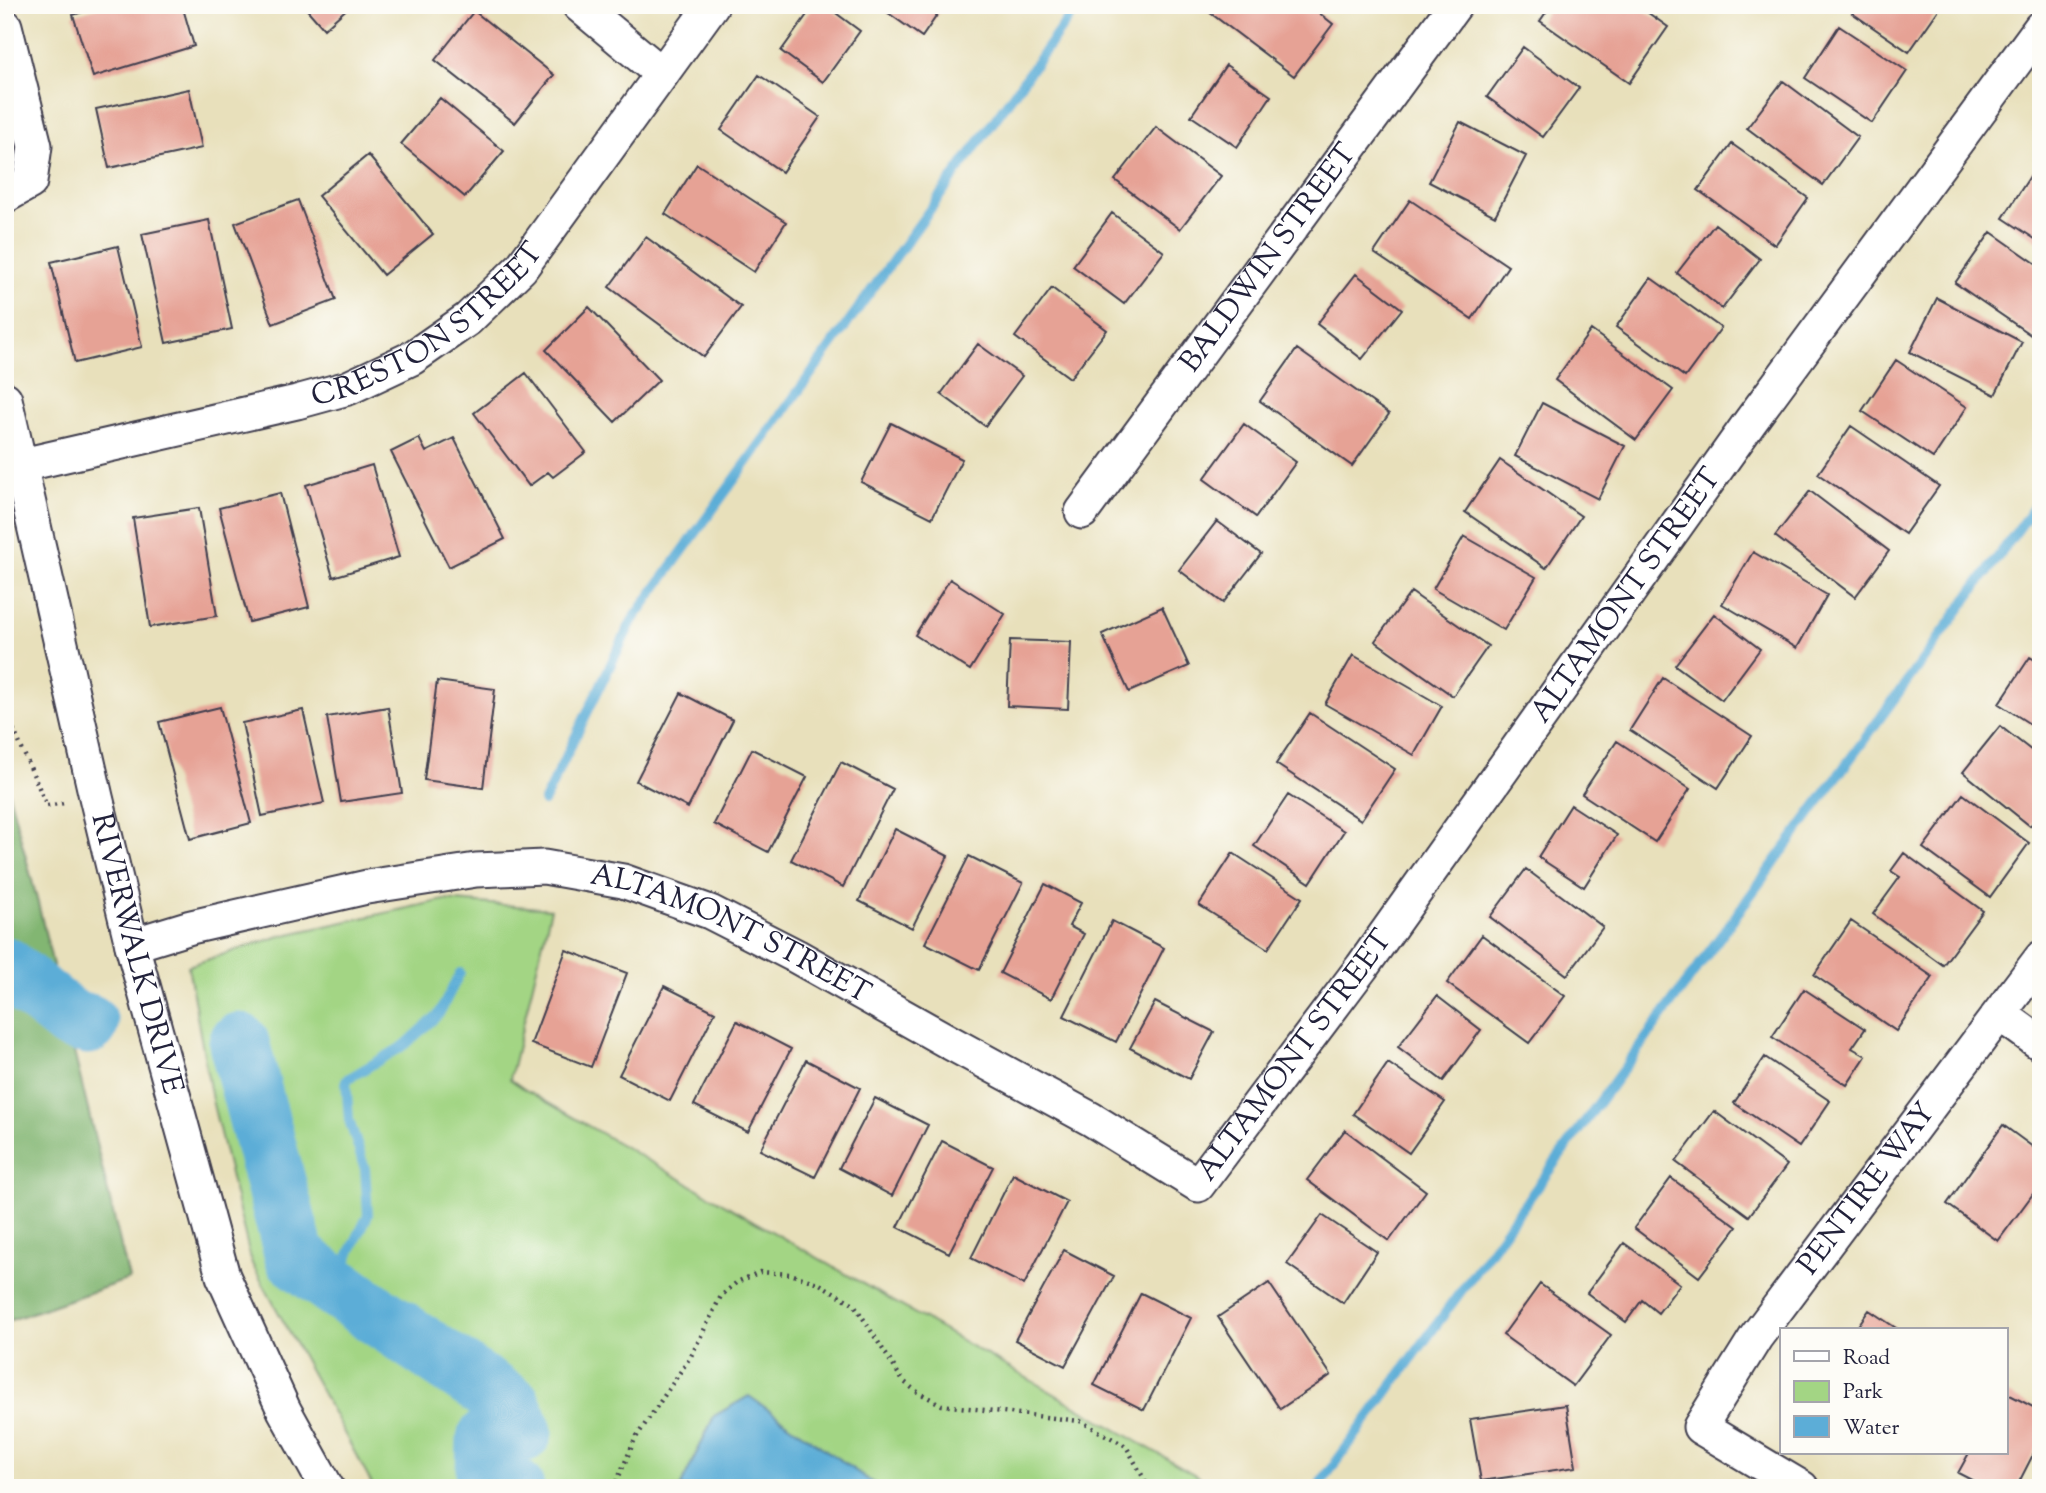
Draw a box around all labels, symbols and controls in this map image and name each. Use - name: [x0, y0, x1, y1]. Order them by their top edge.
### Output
- street label: BALDWIN STREET: [1170, 135, 1367, 382]
- street label: CRESTON STREET: [307, 234, 554, 419]
- street label: ALTAMONT STREET: [1521, 459, 1732, 732]
- street label: RIVERWALK DRIVE: [79, 809, 194, 1099]
- street label: ALTAMONT STREET: [587, 854, 878, 1015]
- street label: ALTAMONT STREET: [1186, 921, 1403, 1190]
- street label: PENTIRE WAY: [1788, 1094, 1946, 1284]
- legend: [1780, 1328, 2008, 1454]
- text: Road: [1843, 1344, 1890, 1374]
- text: Park: [1843, 1378, 1884, 1408]
- text: Water: [1843, 1414, 1900, 1444]

